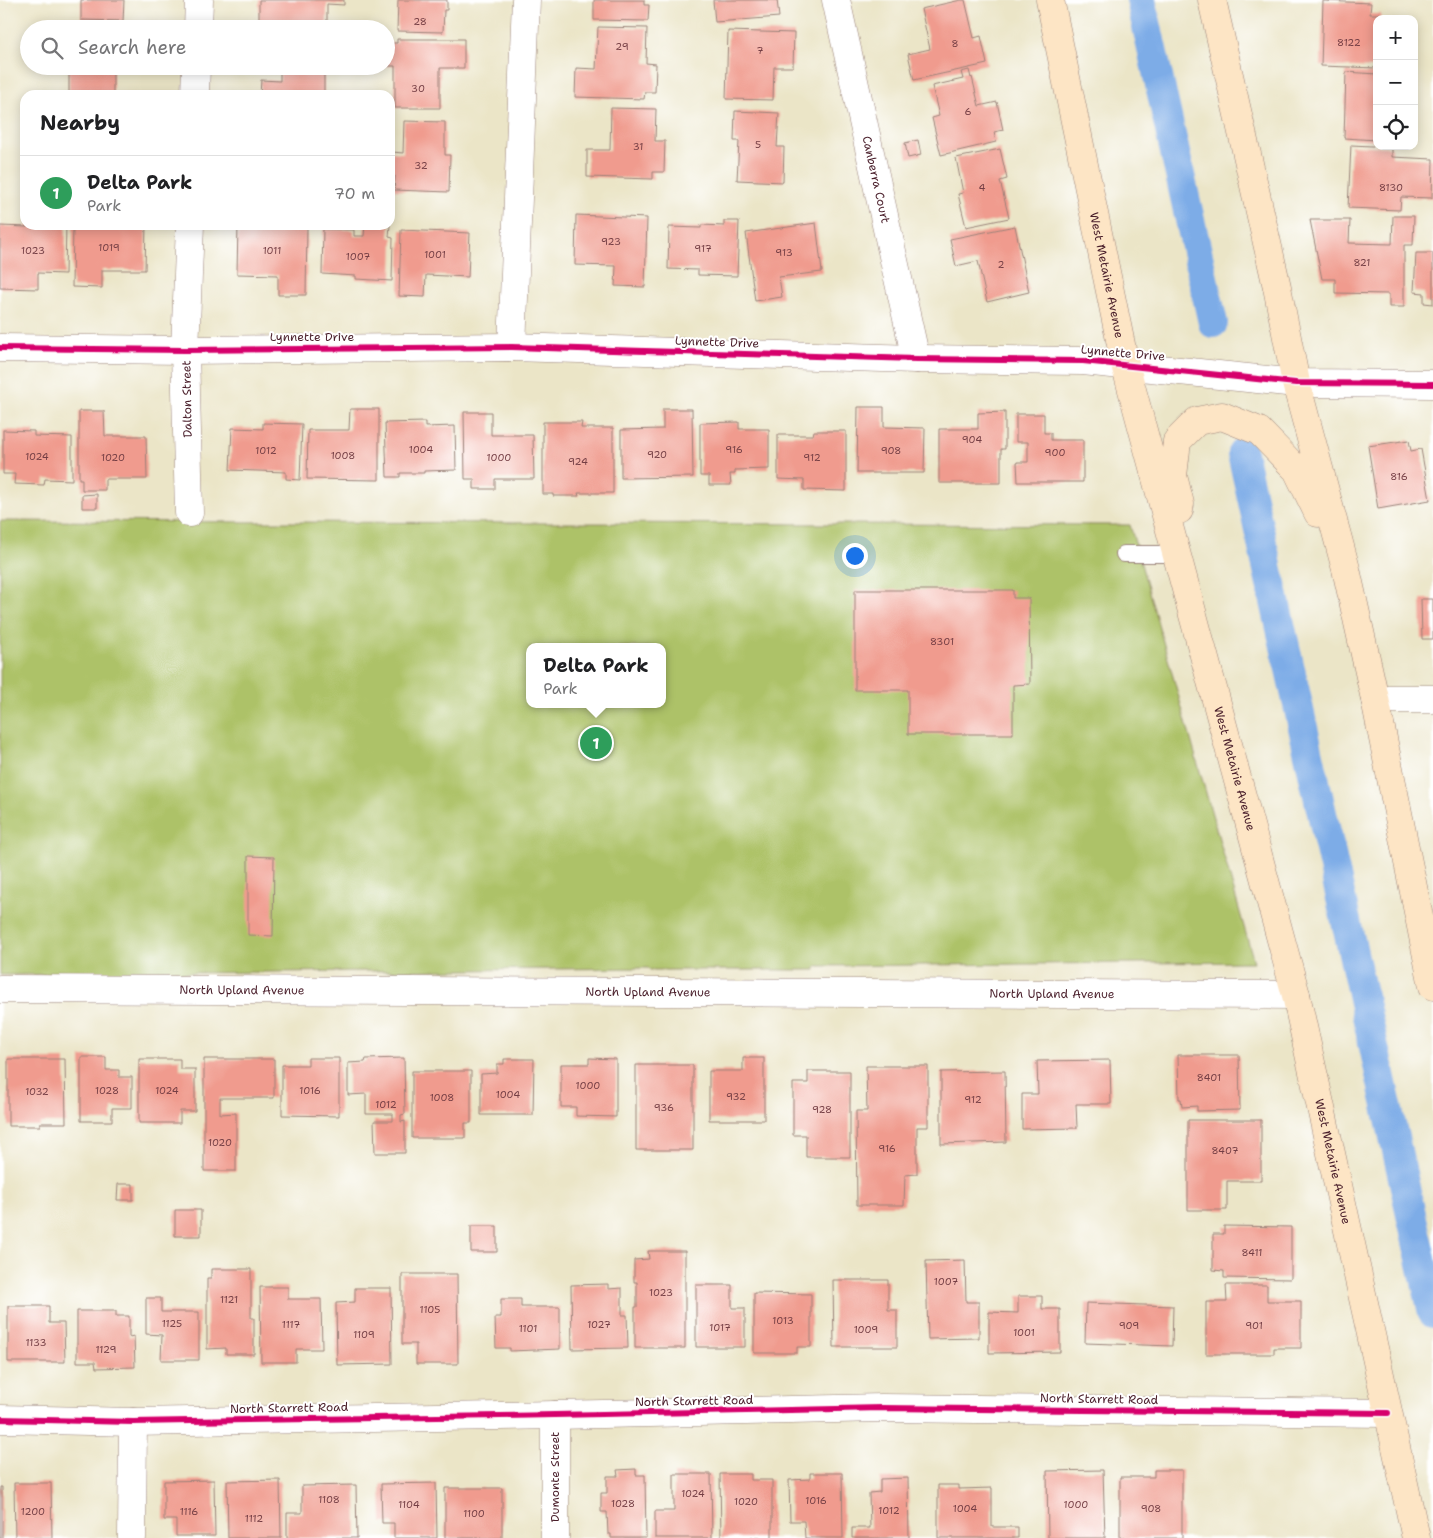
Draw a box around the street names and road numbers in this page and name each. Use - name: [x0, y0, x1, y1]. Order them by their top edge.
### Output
- street label: Canberra Court: [859, 134, 894, 225]
- street label: West Metairie Avenue: [1086, 211, 1128, 340]
- street label: Lynnette Drive: [270, 329, 354, 345]
- street label: Lynnette Drive: [675, 333, 760, 351]
- street label: Lynnette Drive: [1080, 341, 1166, 365]
- street label: Dalton Street: [178, 360, 196, 438]
- street label: West Metairie Avenue: [1210, 705, 1259, 833]
- street label: North Upland Avenue: [179, 982, 305, 998]
- street label: North Upland Avenue: [585, 984, 711, 1000]
- street label: North Upland Avenue: [989, 986, 1115, 1002]
- street label: West Metairie Avenue: [1311, 1097, 1354, 1226]
- street label: North Starrett Road: [1040, 1390, 1159, 1408]
- street label: North Starrett Road: [635, 1392, 754, 1410]
- street label: North Starrett Road: [230, 1399, 349, 1417]
- street label: Dumonte Street: [547, 1432, 563, 1522]

